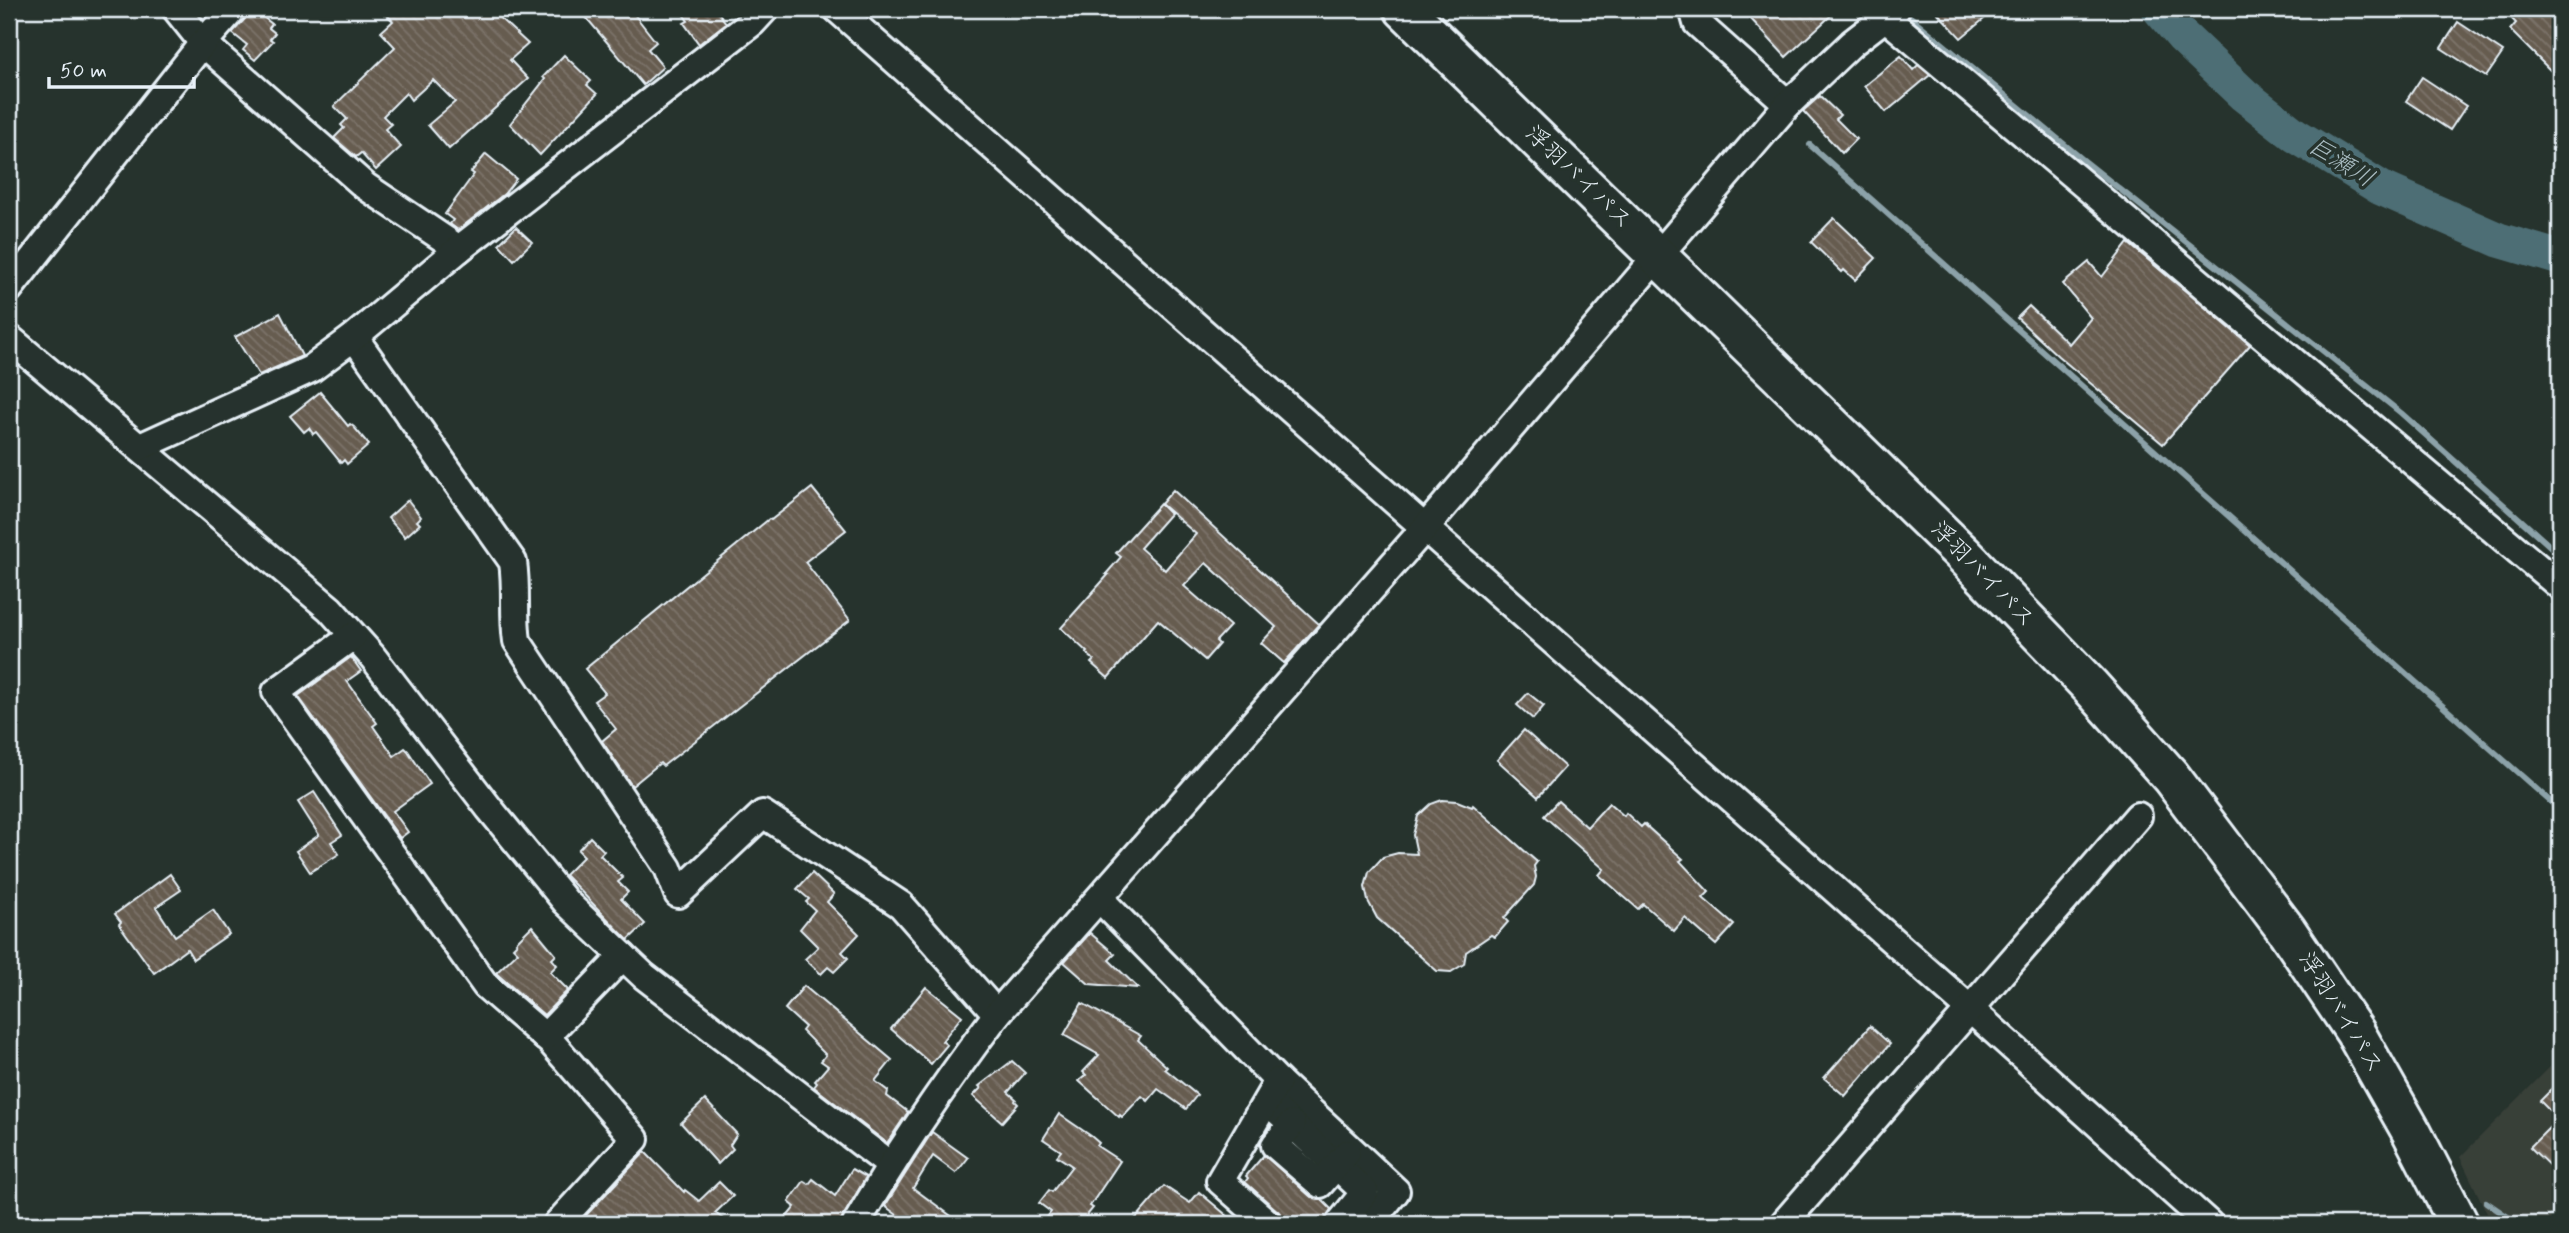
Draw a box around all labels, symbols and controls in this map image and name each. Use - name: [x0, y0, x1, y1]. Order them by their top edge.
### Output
- scale bar: [49, 46, 194, 90]
- text: 50 m: [60, 57, 107, 85]
- street label: 浮羽バイパス: [1518, 119, 1638, 237]
- water label: 巨瀬川: [2302, 131, 2380, 195]
- street label: 浮羽バイパス: [1923, 515, 2041, 635]
- street label: 浮羽バイパス: [2291, 947, 2389, 1079]

